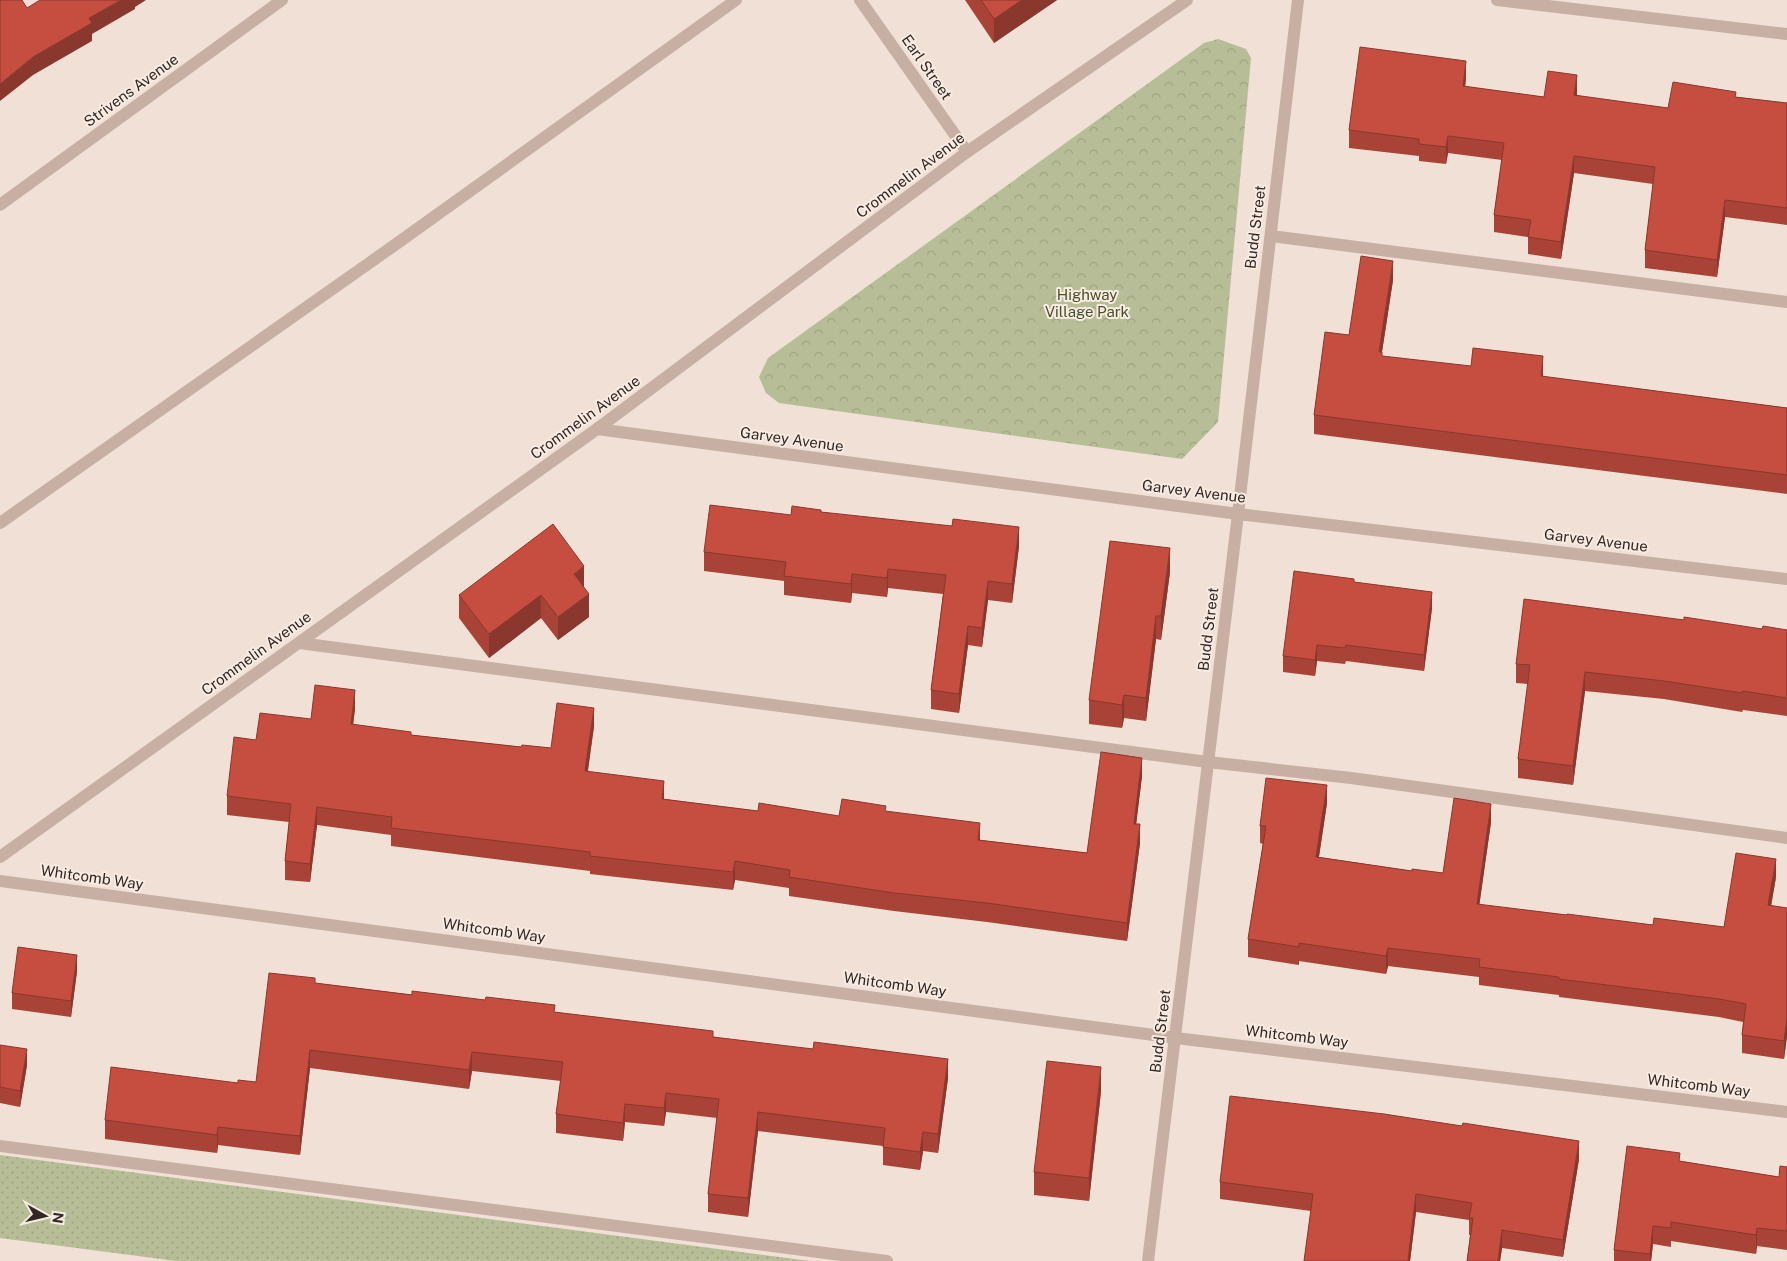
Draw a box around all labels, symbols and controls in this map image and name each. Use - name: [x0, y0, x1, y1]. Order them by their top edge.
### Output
- street label: Earl Street: [898, 31, 956, 103]
- street label: Strivens Avenue: [81, 50, 181, 130]
- street label: Crommelin Avenue: [853, 129, 967, 221]
- street label: Budd Street: [1241, 184, 1269, 270]
- park label: Highway Village Park: [1045, 286, 1129, 320]
- street label: Crommelin Avenue: [527, 372, 643, 462]
- street label: Garvey Avenue: [739, 423, 845, 455]
- street label: Garvey Avenue: [1141, 476, 1247, 506]
- street label: Garvey Avenue: [1543, 525, 1649, 555]
- street label: Budd Street: [1194, 586, 1222, 672]
- street label: Crommelin Avenue: [198, 608, 314, 698]
- street label: Whitcomb Way: [39, 861, 145, 893]
- street label: Whitcomb Way: [441, 914, 547, 946]
- street label: Whitcomb Way: [842, 968, 948, 1000]
- street label: Budd Street: [1146, 988, 1174, 1074]
- street label: Whitcomb Way: [1244, 1021, 1350, 1051]
- street label: Whitcomb Way: [1646, 1070, 1752, 1100]
- north arrow: [20, 1191, 70, 1241]
- text: N: [49, 1211, 67, 1224]

